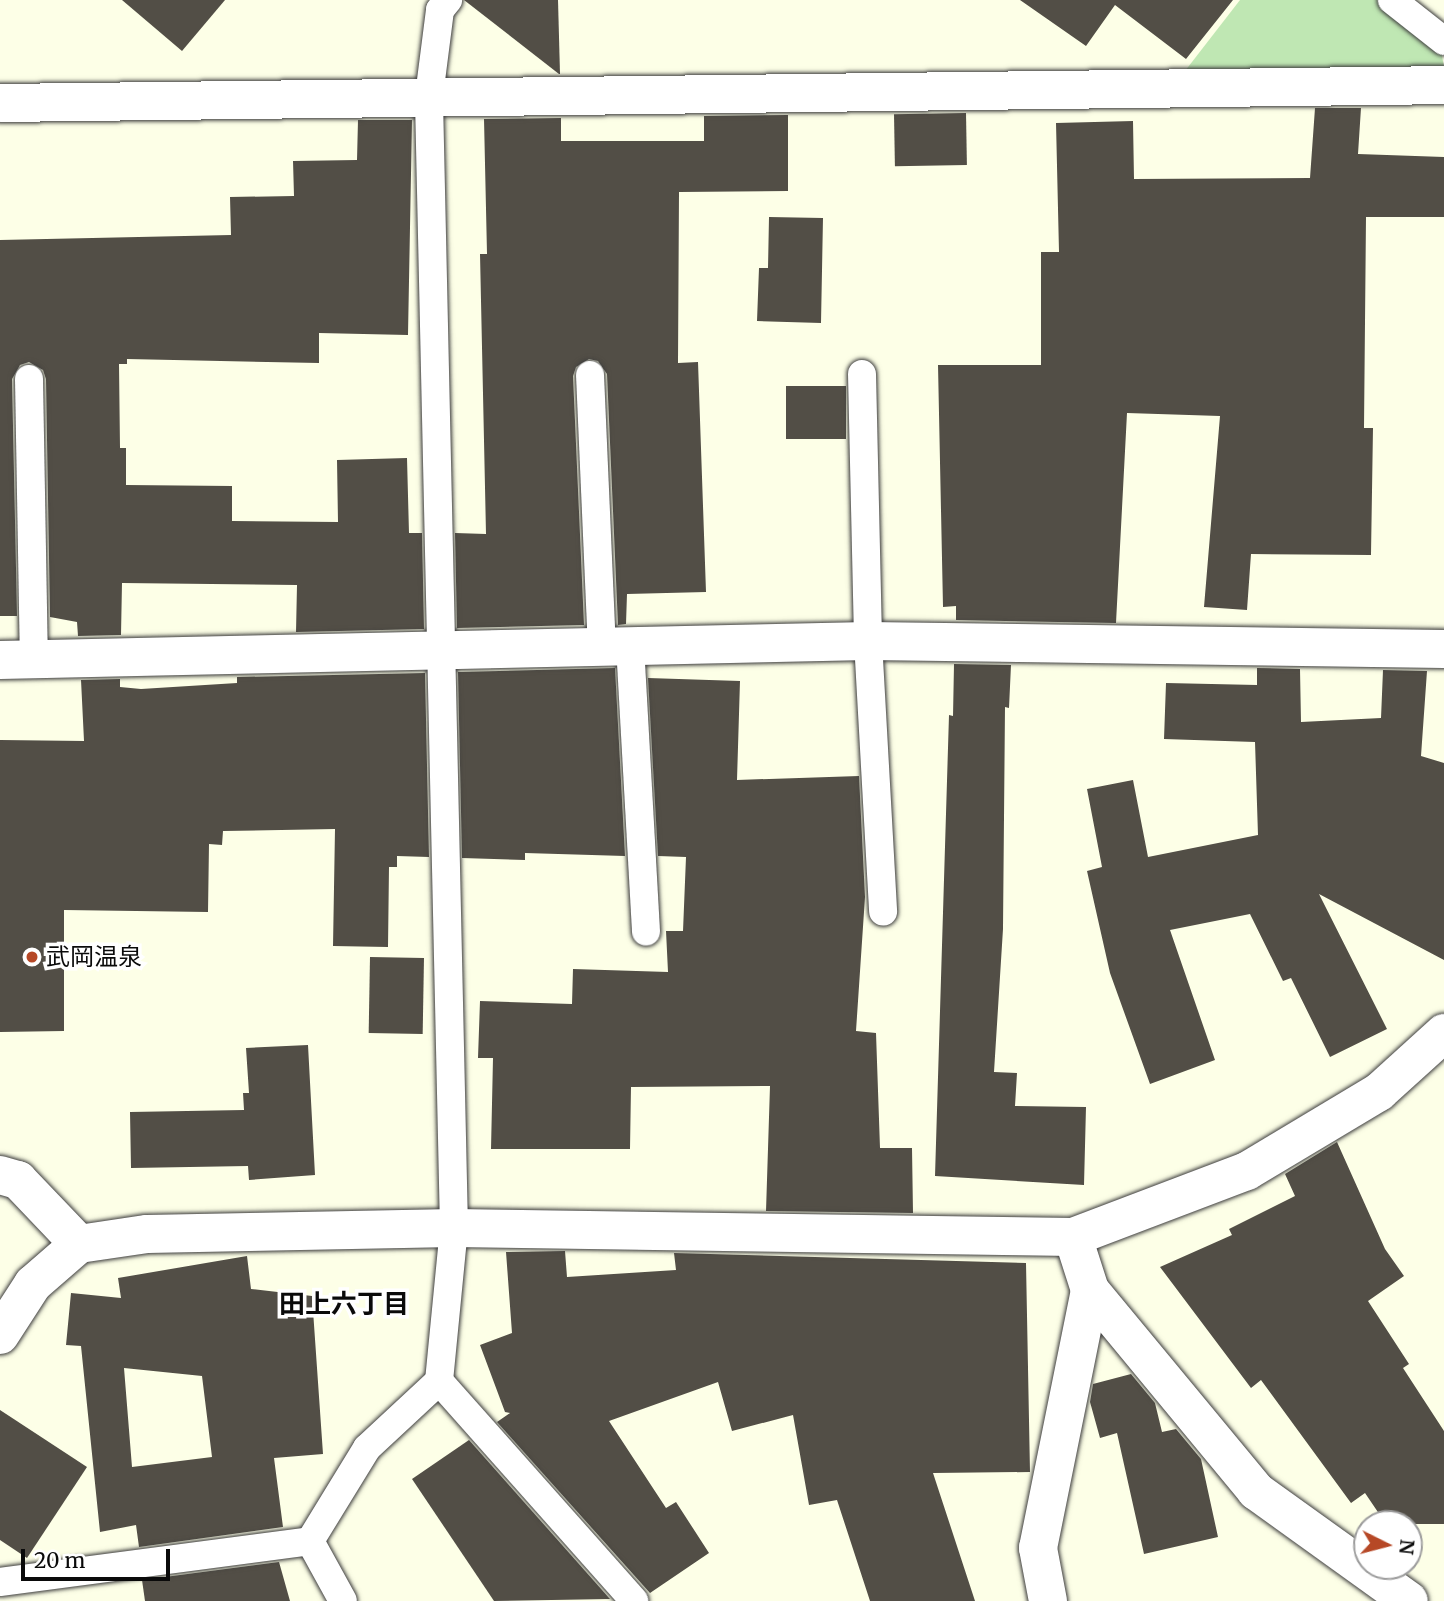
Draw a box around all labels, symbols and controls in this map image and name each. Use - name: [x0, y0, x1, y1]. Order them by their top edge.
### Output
- place label: 武岡温泉: [46, 943, 142, 971]
- marker: 武岡温泉: [24, 949, 40, 965]
- district label: 田上六丁目: [279, 1288, 409, 1320]
- north arrow: [1353, 1510, 1423, 1580]
- scale bar: [24, 1534, 173, 1578]
- text: N: [1394, 1538, 1420, 1556]
- text: 20 m: [34, 1547, 85, 1574]

